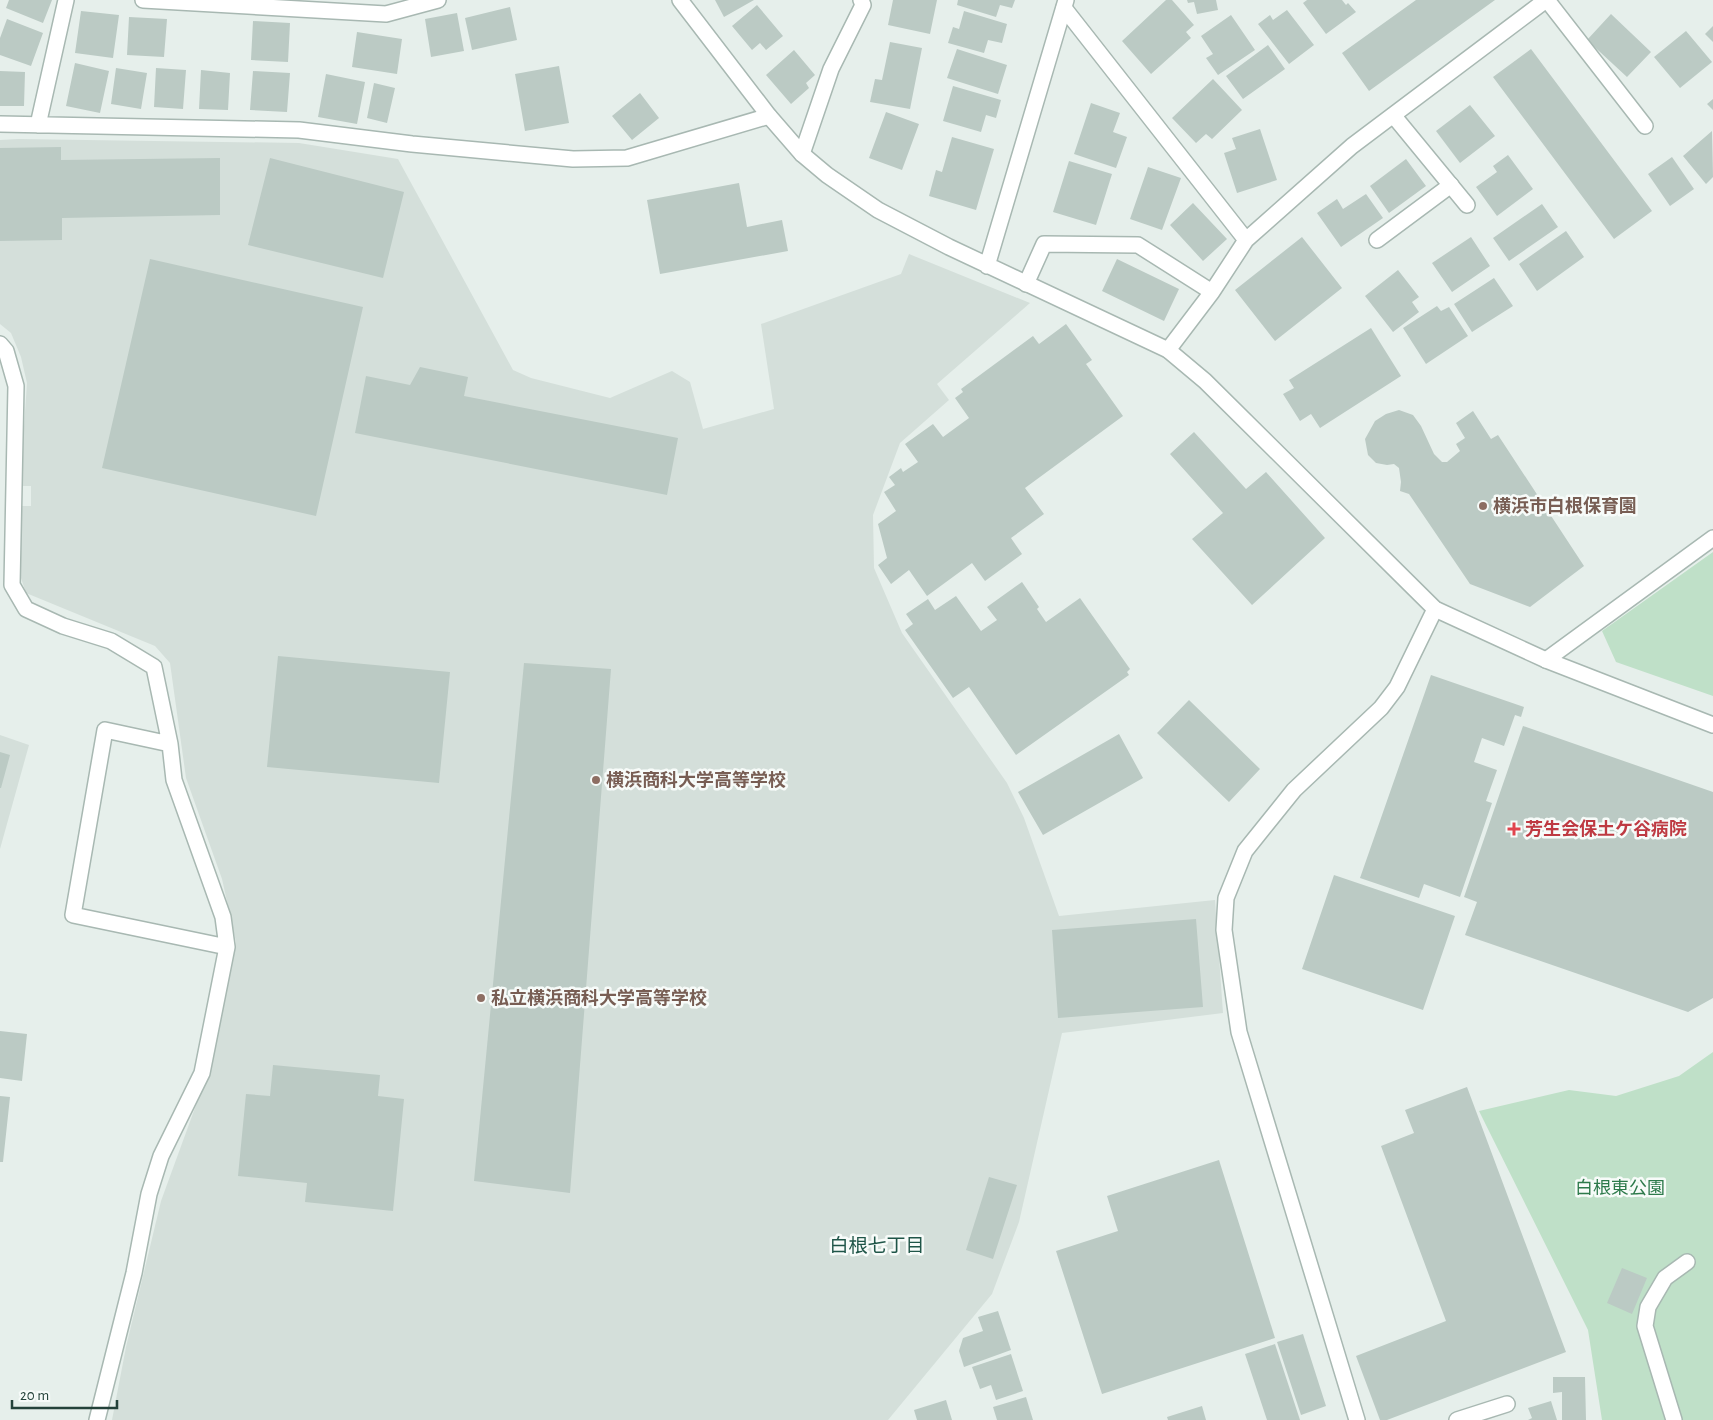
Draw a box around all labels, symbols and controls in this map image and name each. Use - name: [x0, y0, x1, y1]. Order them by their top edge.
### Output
- place label: 横浜市白根保育園: [1493, 496, 1637, 516]
- marker: 横浜市白根保育園: [1477, 500, 1489, 512]
- place label: 横浜商科大学高等学校: [606, 770, 786, 790]
- marker: 横浜商科大学高等学校: [590, 774, 602, 786]
- place label: 芳生会保土ケ谷病院: [1525, 819, 1687, 839]
- marker: 芳生会保土ケ谷病院: [1507, 822, 1521, 836]
- place label: 私立横浜商科大学高等学校: [491, 988, 707, 1008]
- marker: 私立横浜商科大学高等学校: [475, 992, 487, 1004]
- park label: 白根東公園: [1575, 1178, 1665, 1198]
- district label: 白根七丁目: [829, 1235, 925, 1256]
- scale bar: [12, 1378, 118, 1410]
- text: 20 m: [20, 1388, 49, 1403]

